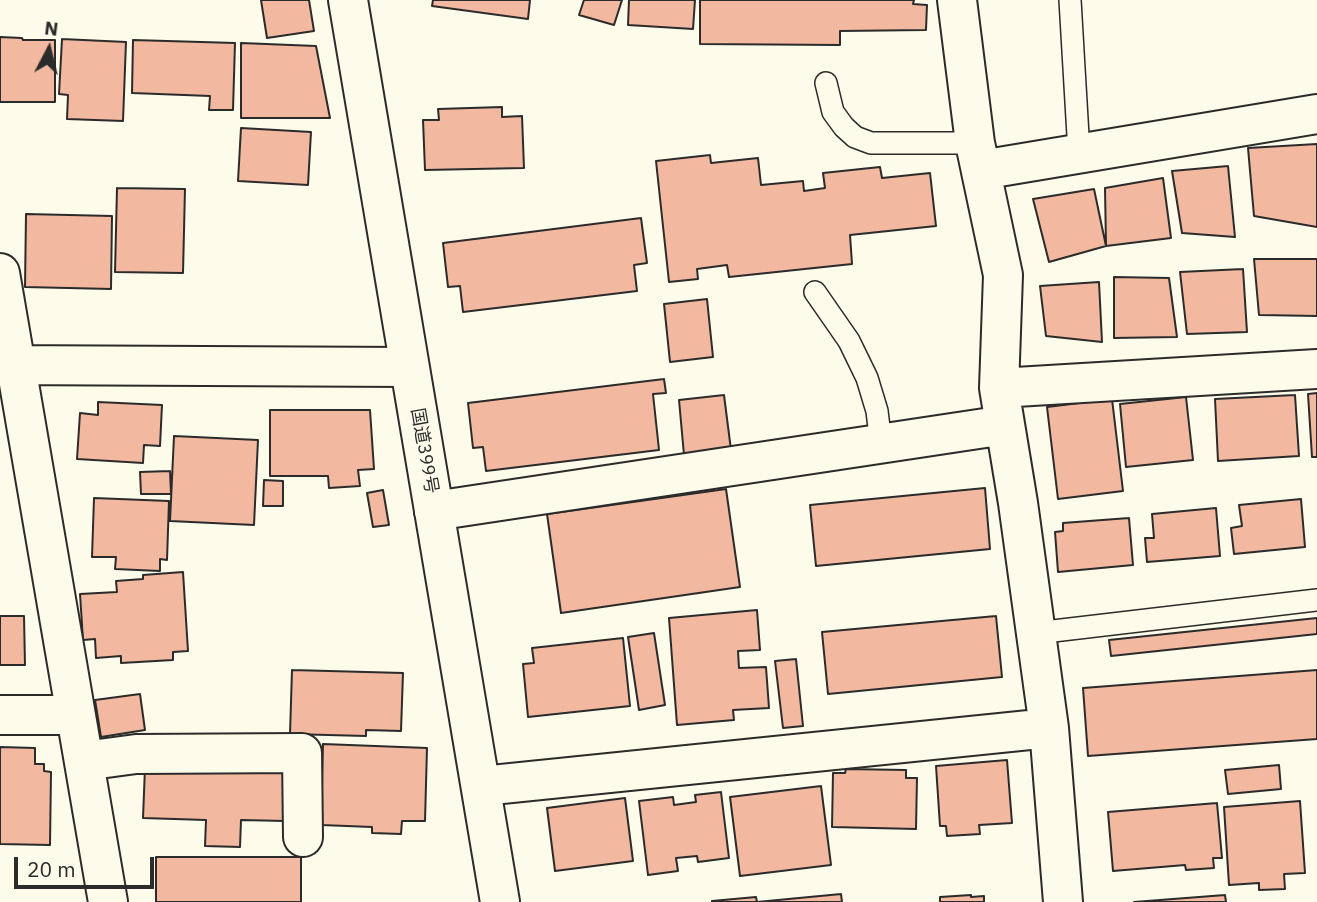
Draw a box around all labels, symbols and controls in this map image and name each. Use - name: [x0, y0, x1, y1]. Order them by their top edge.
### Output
- north arrow: [14, 14, 84, 84]
- text: N: [43, 15, 60, 41]
- street label: 国道399号: [406, 407, 442, 495]
- scale bar: [18, 842, 158, 886]
- text: 20 m: [27, 855, 76, 883]

